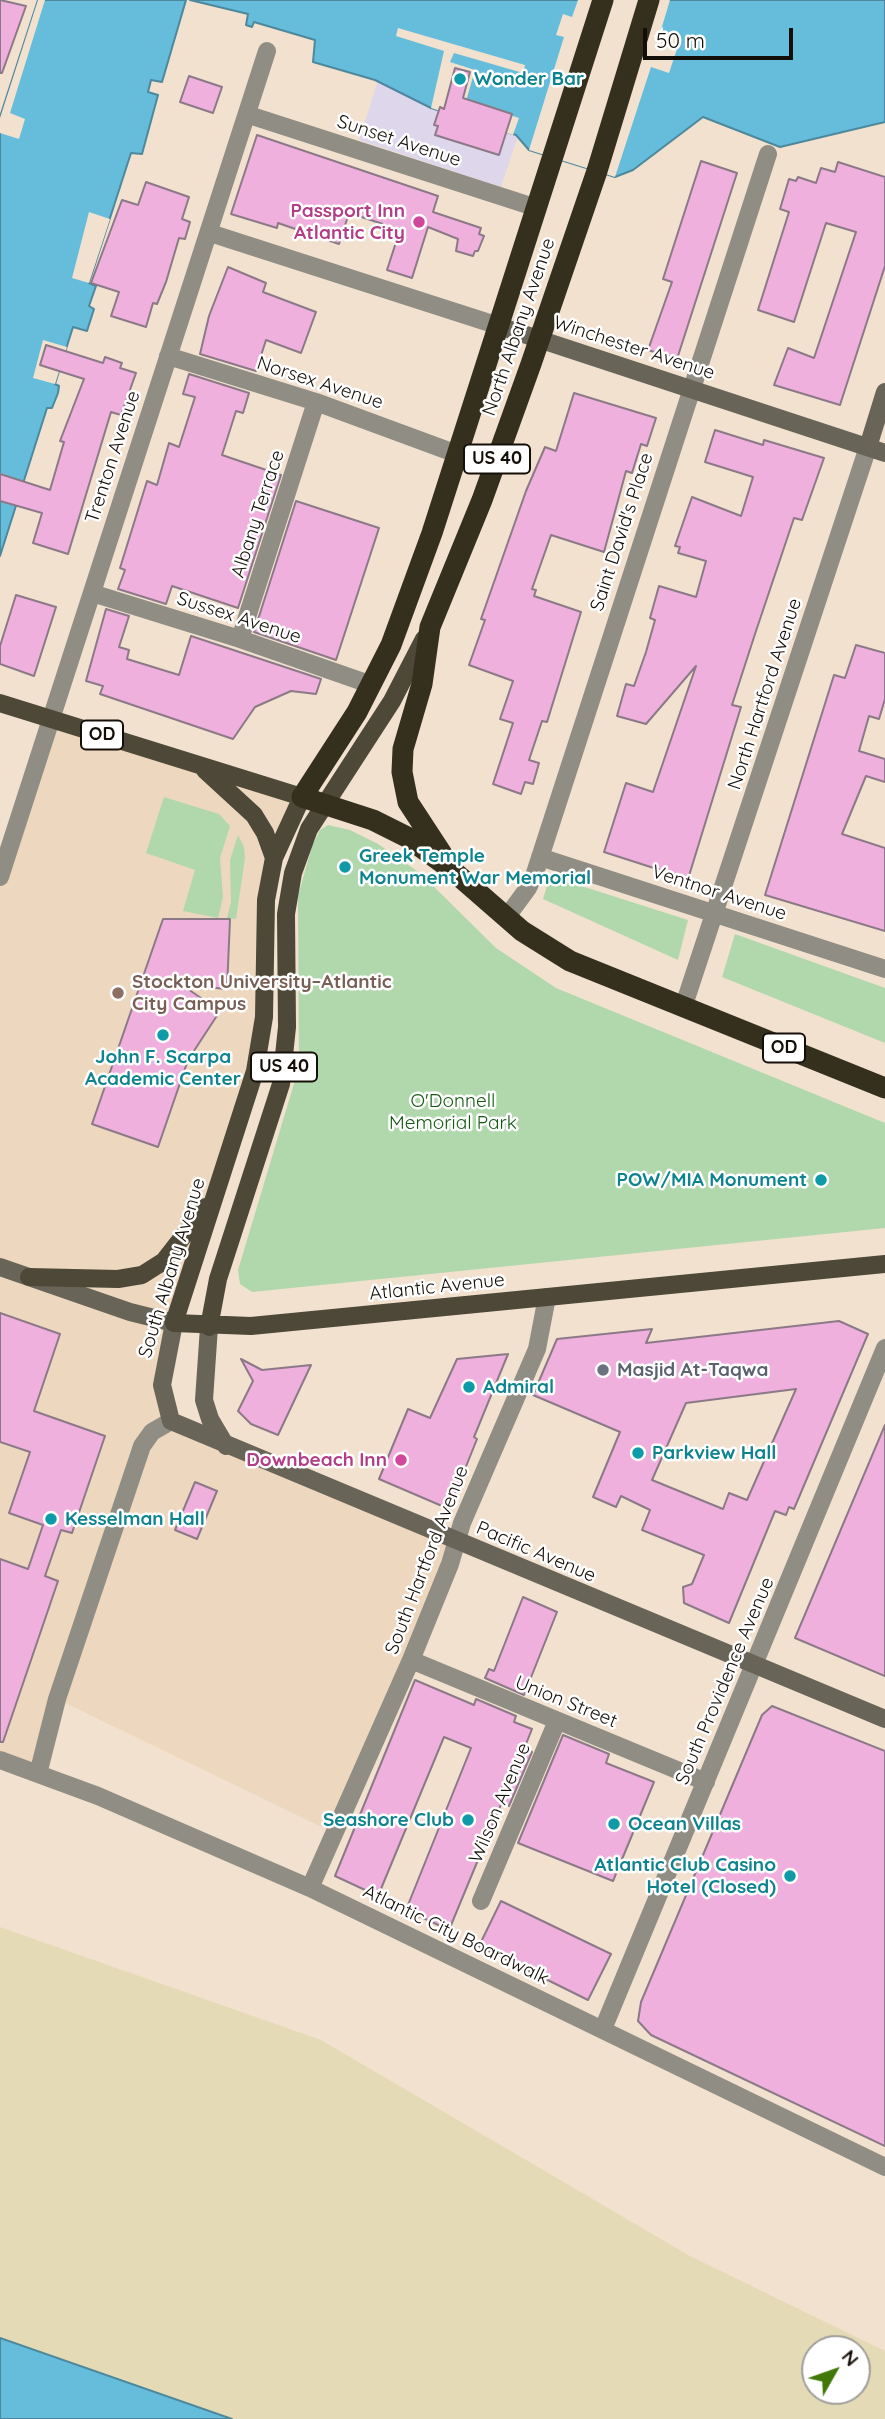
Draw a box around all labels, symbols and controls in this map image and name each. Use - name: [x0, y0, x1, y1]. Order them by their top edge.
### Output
- scale bar: [647, 14, 798, 58]
- text: 50 m: [656, 27, 705, 53]
- place label: Wonder Bar: [474, 68, 584, 90]
- marker: Wonder Bar: [452, 71, 468, 87]
- street label: Sunset Avenue: [334, 110, 464, 172]
- place label: Passport Inn Atlantic City: [290, 200, 405, 244]
- marker: Passport Inn Atlantic City: [411, 214, 427, 230]
- street label: North Albany Avenue: [478, 235, 560, 419]
- street label: Winchester Avenue: [550, 311, 718, 385]
- street label: Norsex Avenue: [254, 352, 386, 414]
- street label: Trenton Avenue: [81, 388, 145, 526]
- road number: US 40: [464, 444, 530, 474]
- street label: Albany Terrace: [227, 447, 289, 581]
- street label: Saint David's Place: [586, 450, 658, 614]
- street label: Sussex Avenue: [174, 587, 304, 649]
- street label: North Hartford Avenue: [723, 596, 807, 792]
- road number: OD: [81, 720, 123, 750]
- place label: Greek Temple Monument War Memorial: [359, 845, 591, 889]
- marker: Greek Temple Monument War Memorial: [337, 859, 353, 875]
- street label: Ventnor Avenue: [649, 860, 789, 926]
- place label: Stockton University–Atlantic City Campus: [132, 971, 392, 1015]
- marker: Stockton University–Atlantic City Campus: [110, 985, 126, 1001]
- marker: John F. Scarpa Academic Center: [155, 1027, 171, 1043]
- road number: OD: [763, 1034, 805, 1063]
- place label: John F. Scarpa Academic Center: [85, 1046, 241, 1090]
- road number: US 40: [251, 1052, 317, 1082]
- park label: O'Donnell Memorial Park: [389, 1090, 517, 1134]
- place label: POW/MIA Monument: [617, 1169, 807, 1191]
- marker: POW/MIA Monument: [813, 1172, 829, 1188]
- street label: South Albany Avenue: [134, 1175, 210, 1361]
- street label: Atlantic Avenue: [368, 1269, 506, 1305]
- place label: Masjid At-Taqwa: [617, 1359, 768, 1381]
- marker: Masjid At-Taqwa: [595, 1362, 611, 1378]
- place label: Admiral: [483, 1376, 554, 1398]
- marker: Admiral: [461, 1379, 477, 1395]
- place label: Parkview Hall: [652, 1442, 776, 1464]
- marker: Parkview Hall: [630, 1445, 646, 1461]
- place label: Downbeach Inn: [246, 1449, 387, 1471]
- marker: Downbeach Inn: [393, 1452, 409, 1468]
- street label: South Hartford Avenue: [381, 1463, 473, 1657]
- place label: Kesselman Hall: [65, 1508, 205, 1530]
- marker: Kesselman Hall: [43, 1511, 59, 1527]
- street label: Pacific Avenue: [473, 1517, 599, 1587]
- street label: South Providence Avenue: [671, 1574, 779, 1788]
- street label: Union Street: [512, 1671, 620, 1733]
- street label: Wilson Avenue: [464, 1739, 536, 1867]
- place label: Seashore Club: [323, 1809, 454, 1831]
- marker: Seashore Club: [460, 1812, 476, 1828]
- place label: Ocean Villas: [628, 1813, 741, 1835]
- marker: Ocean Villas: [606, 1816, 622, 1832]
- place label: Atlantic Club Casino Hotel (Closed): [594, 1854, 776, 1898]
- marker: Atlantic Club Casino Hotel (Closed): [782, 1868, 798, 1884]
- street label: Atlantic City Boardwalk: [359, 1880, 553, 1990]
- north arrow: [801, 2335, 871, 2405]
- text: N: [837, 2345, 864, 2371]

